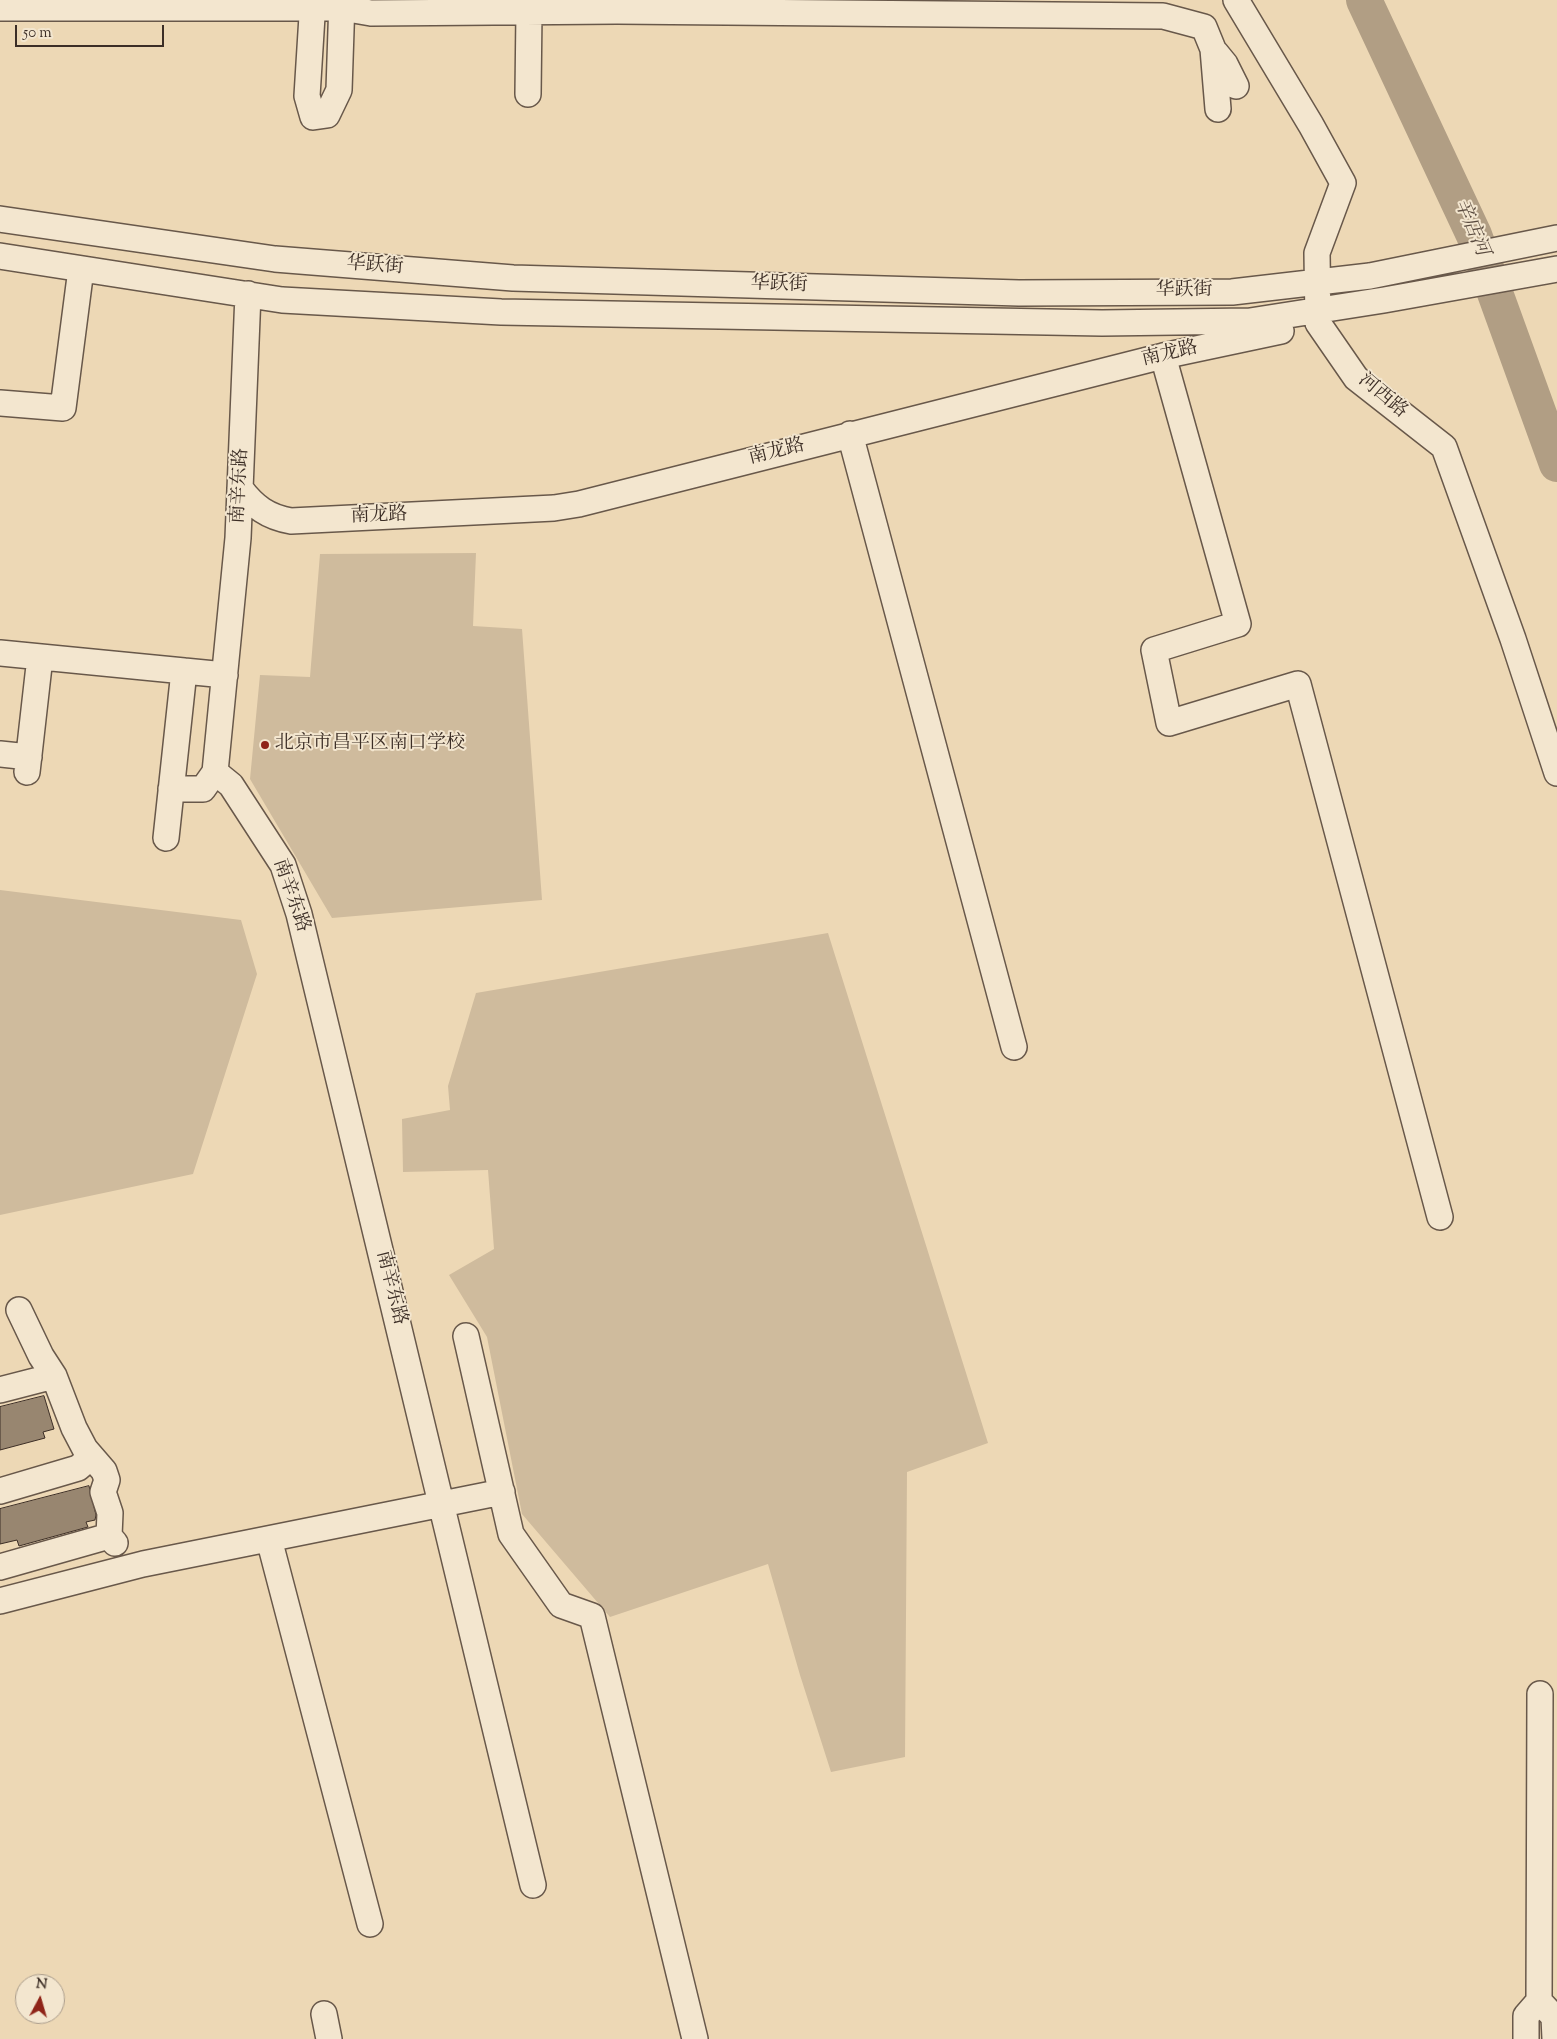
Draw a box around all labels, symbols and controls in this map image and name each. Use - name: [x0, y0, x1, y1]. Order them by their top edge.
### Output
- scale bar: [18, 15, 166, 47]
- text: 50 m: [23, 23, 52, 44]
- water label: 辛店河: [1447, 196, 1493, 260]
- street label: 华跃街: [346, 254, 404, 280]
- street label: 华跃街: [750, 274, 808, 298]
- street label: 华跃街: [1156, 281, 1212, 303]
- street label: 南龙路: [1140, 337, 1200, 373]
- street label: 河西路: [1353, 370, 1411, 424]
- street label: 南龙路: [747, 435, 807, 471]
- street label: 南辛东路: [228, 447, 254, 525]
- street label: 南龙路: [350, 505, 408, 529]
- place label: 北京市昌平区南口学校: [275, 734, 465, 756]
- marker: 北京市昌平区南口学校: [259, 739, 271, 751]
- street label: 南辛东路: [267, 856, 313, 936]
- street label: 南辛东路: [370, 1248, 410, 1328]
- north arrow: [15, 1974, 65, 2024]
- text: N: [35, 1975, 48, 1996]

